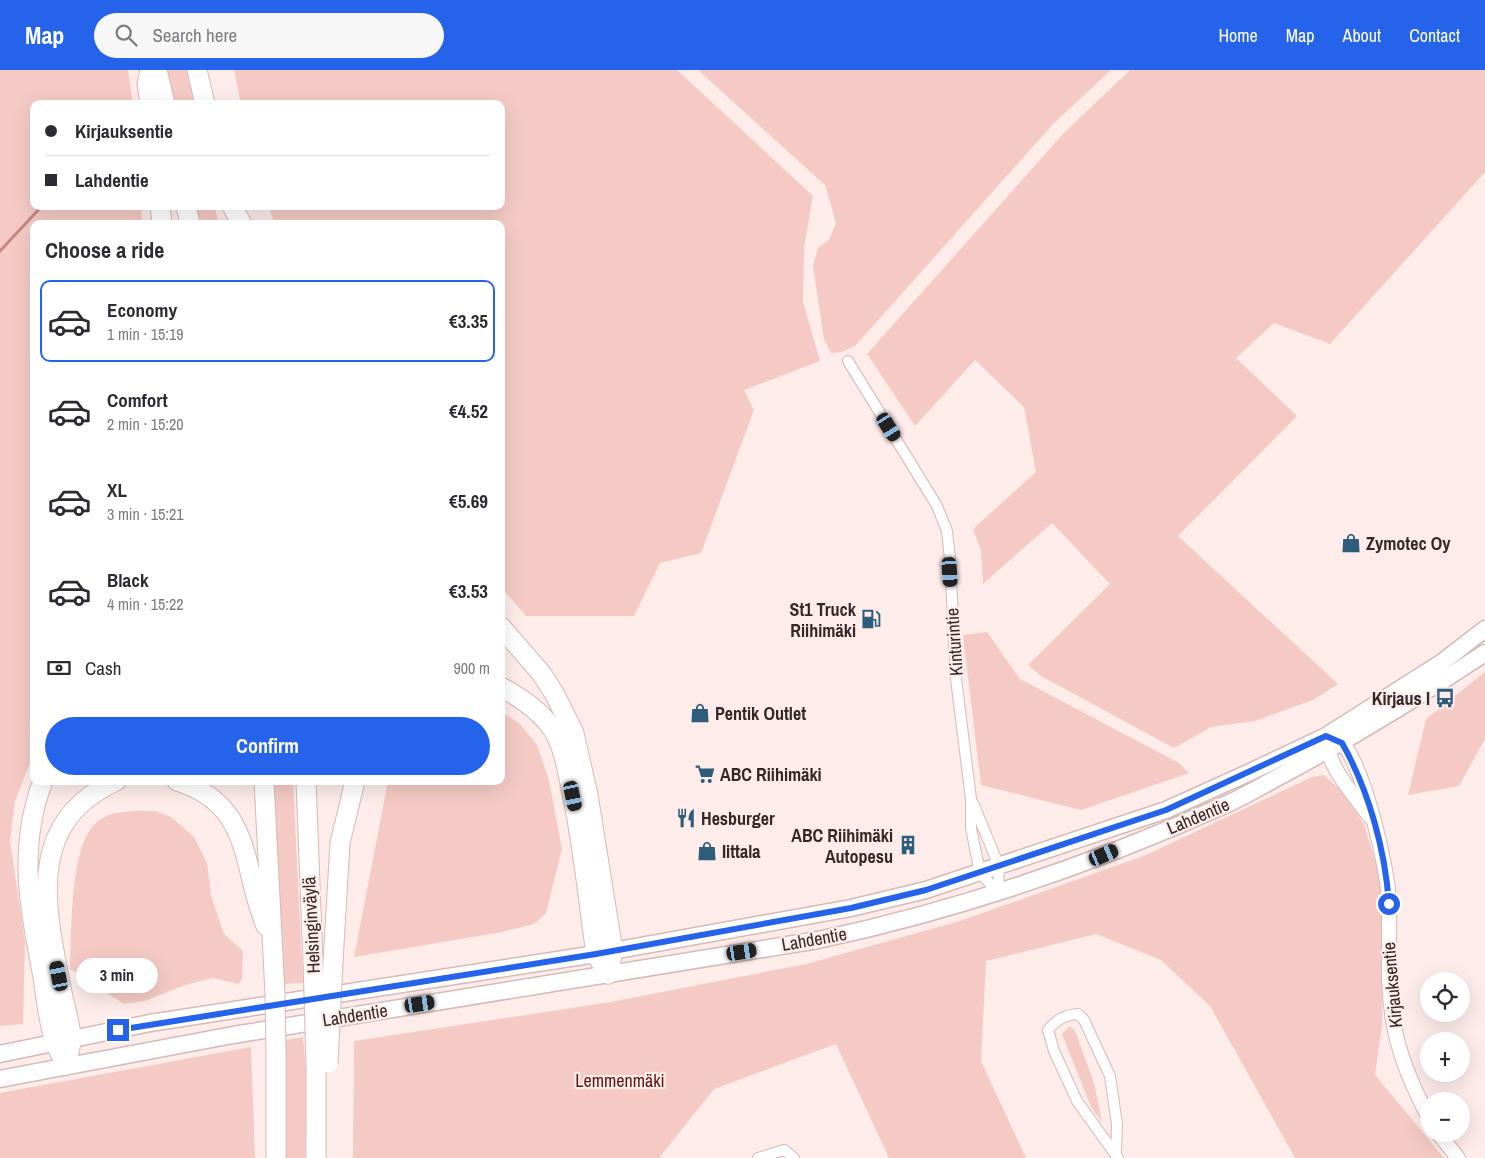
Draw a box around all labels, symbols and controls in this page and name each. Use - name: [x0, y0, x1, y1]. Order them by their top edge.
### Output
- search box: [94, 13, 444, 58]
- text: Map: [25, 19, 64, 51]
- icon: search: [112, 21, 140, 49]
- text: Search here: [152, 22, 237, 48]
- text: Home: [1218, 23, 1258, 48]
- text: Map: [1286, 23, 1315, 48]
- text: About: [1343, 23, 1381, 48]
- text: Contact: [1409, 23, 1460, 48]
- text: Kirjauksentie: [75, 118, 173, 144]
- text: Lahdentie: [75, 167, 149, 193]
- text: Choose a ride: [45, 235, 164, 265]
- text: Economy: [107, 297, 177, 323]
- icon: car: [47, 299, 92, 344]
- text: €3.35: [449, 308, 488, 334]
- text: 1 min · 15:19: [107, 323, 184, 345]
- text: Comfort: [107, 387, 168, 413]
- icon: car: [47, 389, 92, 434]
- text: €4.52: [449, 398, 488, 424]
- car: [874, 410, 903, 444]
- text: 2 min · 15:20: [107, 413, 184, 435]
- text: XL: [107, 477, 127, 503]
- icon: car: [47, 479, 92, 524]
- text: €5.69: [449, 488, 488, 514]
- text: 3 min · 15:21: [107, 503, 184, 525]
- place label: Zymotec Oy: [1366, 531, 1451, 556]
- shop icon: Zymotec Oy: [1340, 532, 1362, 554]
- car: [941, 557, 958, 587]
- text: Black: [107, 567, 149, 593]
- icon: car: [47, 569, 92, 614]
- text: €3.53: [449, 578, 488, 604]
- text: 4 min · 15:22: [107, 593, 184, 615]
- place label: St1 Truck Riihimäki: [790, 597, 857, 643]
- street label: Kinturintie: [939, 607, 969, 677]
- fuel station icon: St1 Truck Riihimäki: [860, 608, 882, 630]
- icon: cash: [45, 654, 73, 682]
- text: Cash: [85, 655, 121, 681]
- text: 900 m: [454, 657, 490, 679]
- place label: Kirjaus I: [1372, 686, 1430, 711]
- bus stop icon: Kirjaus I: [1434, 687, 1456, 709]
- place label: Pentik Outlet: [715, 701, 806, 726]
- shop icon: Pentik Outlet: [689, 702, 711, 724]
- button: Confirm: [45, 717, 490, 775]
- place label: ABC Riihimäki: [720, 762, 822, 787]
- supermarket icon: ABC Riihimäki: [694, 763, 716, 785]
- car: [562, 780, 583, 812]
- street label: Lahdentie: [1163, 792, 1233, 840]
- place label: Hesburger: [701, 806, 775, 831]
- restaurant icon: Hesburger: [675, 807, 697, 829]
- place label: ABC Riihimäki Autopesu: [791, 823, 893, 869]
- building icon: ABC Riihimäki Autopesu: [897, 834, 919, 856]
- place label: Iittala: [722, 839, 761, 864]
- shop icon: Iittala: [696, 840, 718, 862]
- car: [1087, 842, 1120, 868]
- street label: Helsinginväylä: [296, 876, 326, 974]
- route start: [1378, 893, 1400, 915]
- street label: Lahdentie: [779, 921, 849, 957]
- street label: Kirjauksentie: [1376, 941, 1408, 1029]
- car: [726, 942, 757, 962]
- callout: 3 min: [77, 958, 159, 992]
- car: [48, 960, 69, 992]
- text: 3 min: [100, 964, 134, 986]
- map controls: [1420, 972, 1470, 1142]
- button: locate: [1420, 972, 1470, 1022]
- car: [404, 994, 435, 1014]
- street label: Lahdentie: [321, 998, 389, 1032]
- route end: [107, 1019, 129, 1041]
- button: +: [1420, 1032, 1470, 1082]
- park label: Lemmenmäki: [575, 1068, 665, 1093]
- button: −: [1420, 1092, 1470, 1142]

